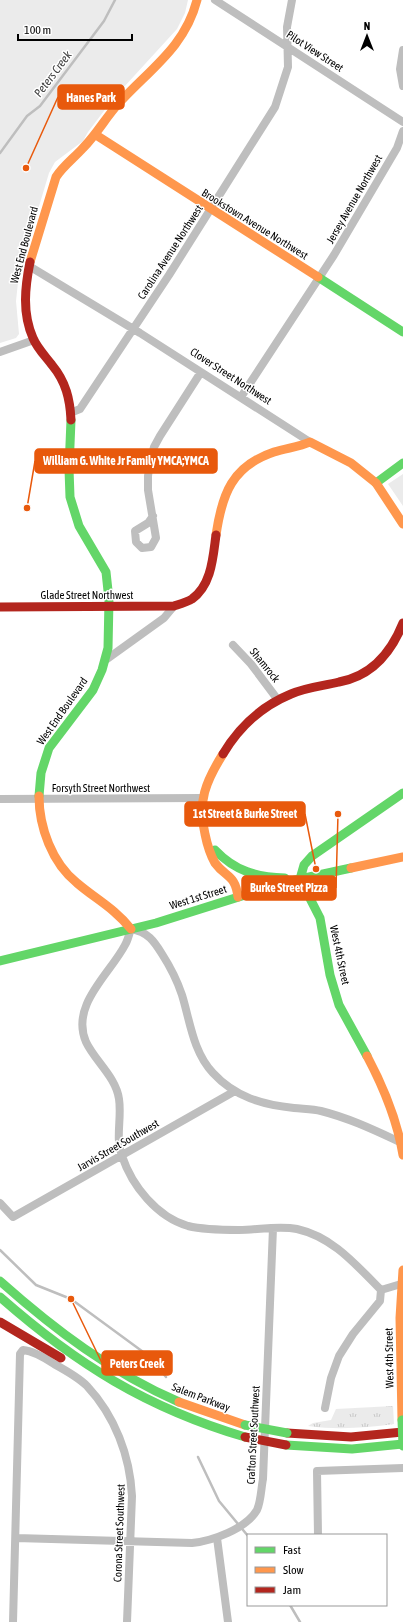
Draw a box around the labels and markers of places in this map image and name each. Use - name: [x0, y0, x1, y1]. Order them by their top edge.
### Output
- callout: Hanes Park: [58, 85, 124, 109]
- callout: William G. White Jr Family YMCA;YMCA: [35, 449, 217, 473]
- callout: 1st Street & Burke Street: [185, 802, 305, 826]
- callout: Burke Street Pizza: [242, 876, 336, 900]
- callout: Peters Creek: [102, 1351, 172, 1375]

